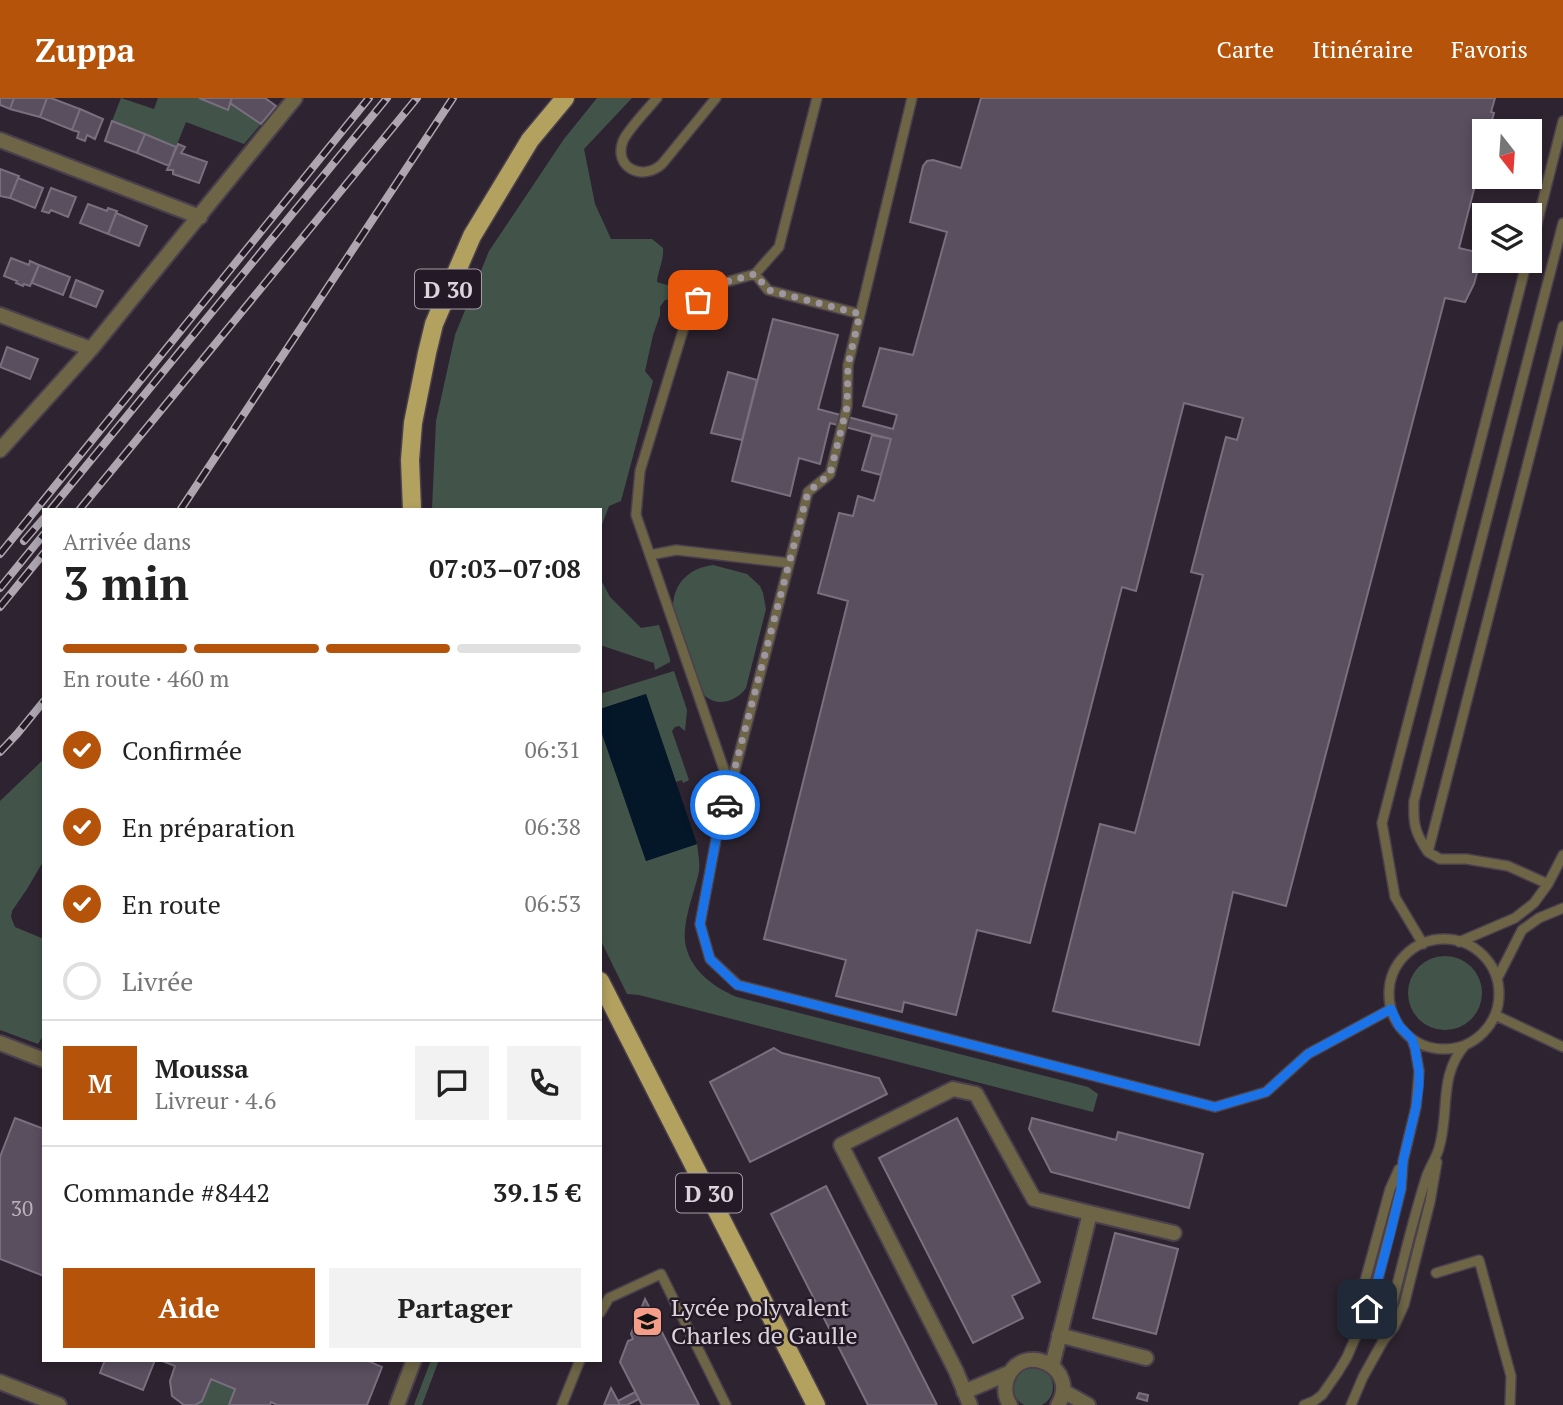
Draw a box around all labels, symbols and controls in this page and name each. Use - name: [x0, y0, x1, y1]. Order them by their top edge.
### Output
- text: Zuppa: [35, 28, 135, 71]
- text: Carte: [1216, 33, 1274, 65]
- text: Itinéraire: [1312, 33, 1413, 65]
- text: Favoris: [1451, 33, 1528, 65]
- north arrow: [1472, 119, 1542, 189]
- map controls: [1472, 119, 1542, 273]
- button: layers: [1472, 203, 1542, 273]
- road number: D 30: [415, 270, 481, 308]
- pin: [668, 270, 728, 330]
- icon: bag: [679, 281, 717, 319]
- text: Arrivée dans: [63, 526, 191, 557]
- text: 07:03–07:08: [429, 551, 581, 585]
- text: 3 min: [63, 552, 189, 613]
- text: En route · 460 m: [63, 663, 229, 694]
- icon: check: [63, 731, 101, 769]
- text: Confirmée: [122, 733, 242, 767]
- text: 06:31: [524, 734, 581, 765]
- courier: [690, 770, 760, 840]
- icon: car: [706, 786, 744, 824]
- icon: check: [63, 808, 101, 846]
- text: En préparation: [122, 810, 295, 844]
- text: 06:38: [524, 811, 581, 842]
- icon: check: [63, 885, 101, 923]
- text: En route: [122, 887, 221, 921]
- text: 06:53: [524, 888, 581, 919]
- text: Livrée: [122, 964, 193, 998]
- button: chat: [415, 1046, 489, 1120]
- button: phone: [507, 1046, 581, 1120]
- text: Moussa: [155, 1051, 249, 1085]
- text: M: [88, 1066, 112, 1100]
- text: Livreur · 4.6: [155, 1085, 276, 1116]
- road number: D 30: [676, 1174, 742, 1212]
- text: Commande #8442: [63, 1175, 270, 1209]
- text: 39.15 €: [493, 1175, 581, 1209]
- house number: 30: [11, 1194, 33, 1222]
- button: Aide: [63, 1268, 315, 1348]
- button: Partager: [329, 1268, 581, 1348]
- pin: [1337, 1279, 1397, 1339]
- icon: home: [1348, 1290, 1386, 1328]
- place label: Lycée polyvalent Charles de Gaulle: [671, 1291, 858, 1351]
- school or university icon: Lycée polyvalent Charles de Gaulle: [631, 1304, 665, 1338]

